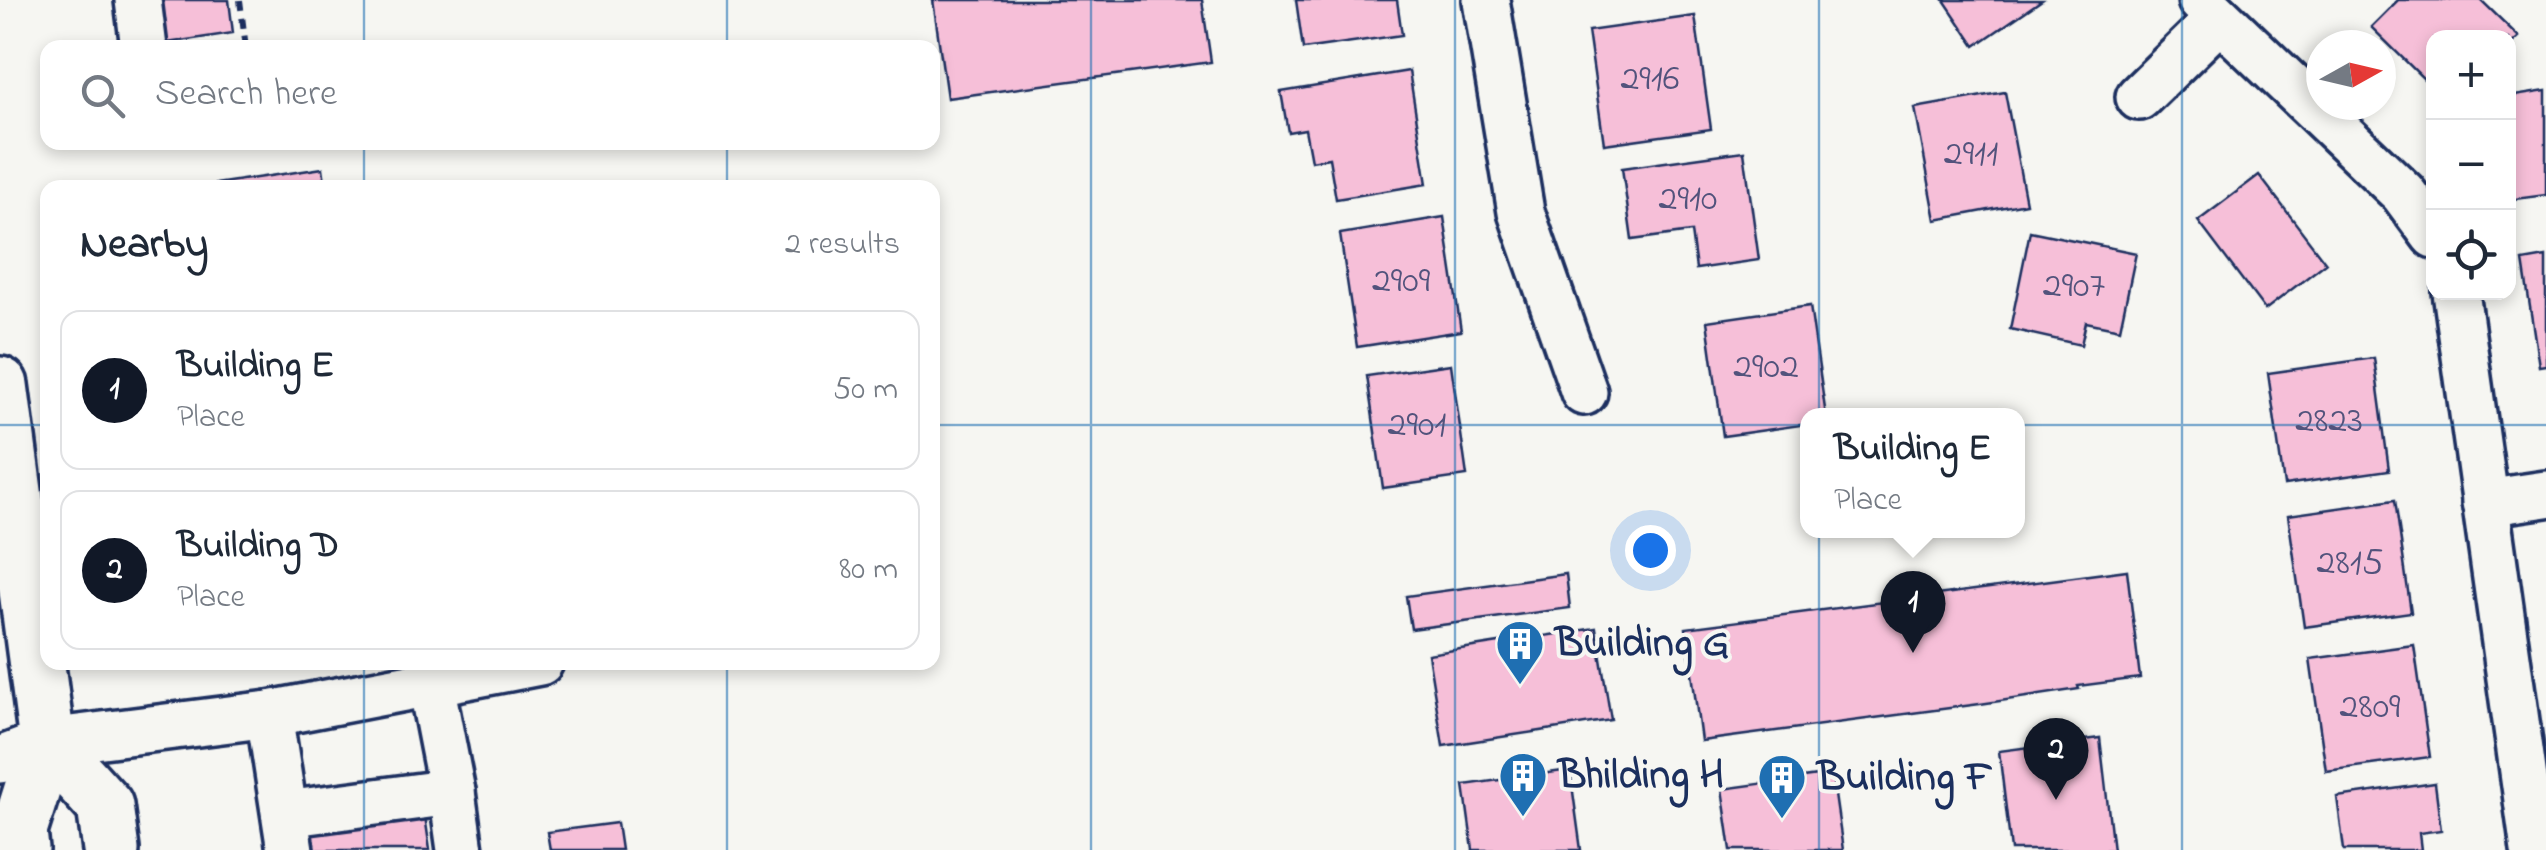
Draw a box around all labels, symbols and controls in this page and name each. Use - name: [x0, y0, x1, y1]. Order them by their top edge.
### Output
- north arrow: [2306, 30, 2396, 120]
- map controls: [2426, 30, 2516, 300]
- button: +: [2426, 30, 2516, 120]
- search box: [40, 40, 940, 150]
- house number: 2916: [1620, 52, 1680, 108]
- text: Search here: [155, 67, 337, 123]
- icon: search: [75, 68, 130, 123]
- button: −: [2426, 120, 2516, 210]
- house number: 2911: [1944, 127, 1998, 183]
- house number: 2910: [1659, 172, 1717, 228]
- button: locate: [2426, 210, 2516, 300]
- text: Nearby: [80, 215, 208, 276]
- text: 2 results: [785, 222, 900, 269]
- house number: 2909: [1372, 254, 1431, 310]
- house number: 2907: [2043, 259, 2106, 315]
- text: Building E: [177, 339, 334, 395]
- house number: 2902: [1733, 340, 1799, 396]
- text: 1: [109, 367, 120, 414]
- text: 50 m: [833, 367, 898, 414]
- house number: 2823: [2295, 394, 2363, 450]
- text: Place: [177, 395, 245, 442]
- house number: 2901: [1388, 398, 1446, 454]
- popup: [1800, 408, 2025, 538]
- text: Building E: [1834, 422, 1991, 478]
- text: Place: [1834, 478, 1902, 525]
- text: Building D: [177, 519, 339, 575]
- your location: [1625, 525, 1676, 576]
- house number: 2815: [2317, 536, 2383, 592]
- text: 2: [107, 547, 122, 594]
- text: 80 m: [839, 547, 898, 594]
- pin: 1: [1880, 570, 1946, 653]
- text: Place: [177, 575, 245, 622]
- place label: Building G: [1553, 614, 1729, 676]
- building icon: Building G: [1494, 618, 1546, 686]
- house number: 2809: [2340, 680, 2401, 736]
- pin: 2: [2024, 718, 2088, 800]
- place label: Bhilding H: [1556, 746, 1724, 808]
- place label: Building F: [1815, 748, 1993, 810]
- building icon: Bhilding H: [1497, 750, 1549, 818]
- building icon: Building F: [1756, 752, 1808, 820]

